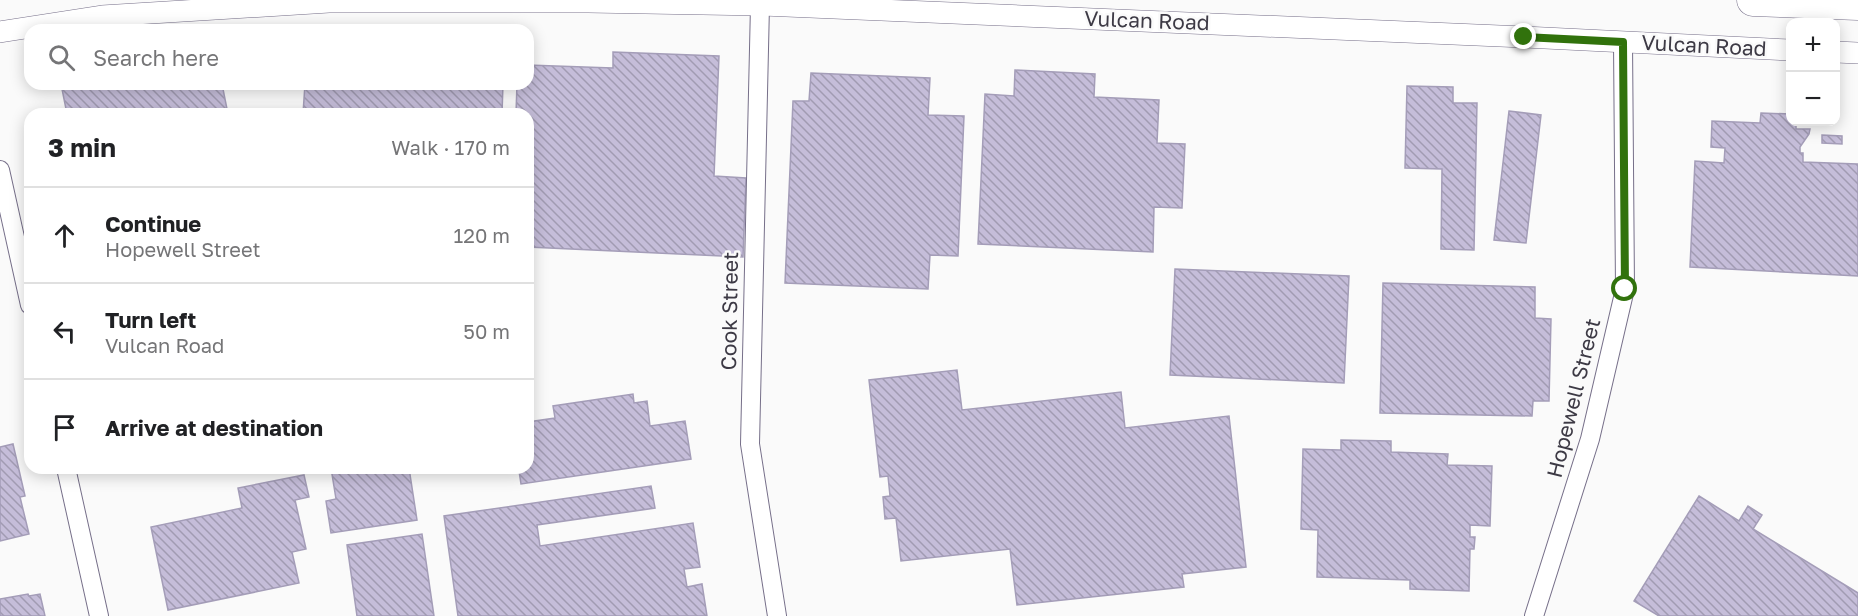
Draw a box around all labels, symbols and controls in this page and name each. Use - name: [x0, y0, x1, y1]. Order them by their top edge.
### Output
- street label: Vulcan Road: [1084, 5, 1210, 35]
- map controls: [1786, 18, 1840, 126]
- button: +: [1786, 18, 1840, 72]
- route end: [1510, 23, 1536, 49]
- search box: [24, 24, 534, 90]
- street label: Vulcan Road: [1641, 29, 1767, 61]
- icon: search: [45, 41, 78, 74]
- text: Search here: [93, 44, 219, 71]
- button: −: [1786, 72, 1840, 126]
- text: 3 min: [48, 132, 116, 163]
- text: Walk · 170 m: [391, 135, 510, 159]
- text: Continue: [105, 210, 201, 237]
- icon: ahead: [48, 219, 81, 252]
- text: 120 m: [454, 223, 510, 247]
- text: Hopewell Street: [105, 237, 261, 261]
- street label: Cook Street: [715, 251, 743, 371]
- route start: [1611, 275, 1637, 301]
- text: Turn left: [105, 306, 196, 333]
- icon: left: [48, 315, 81, 348]
- street label: Hopewell Street: [1541, 315, 1605, 480]
- text: 50 m: [463, 319, 510, 343]
- text: Vulcan Road: [105, 333, 224, 357]
- icon: arrive: [48, 411, 81, 444]
- text: Arrive at destination: [105, 414, 323, 441]

